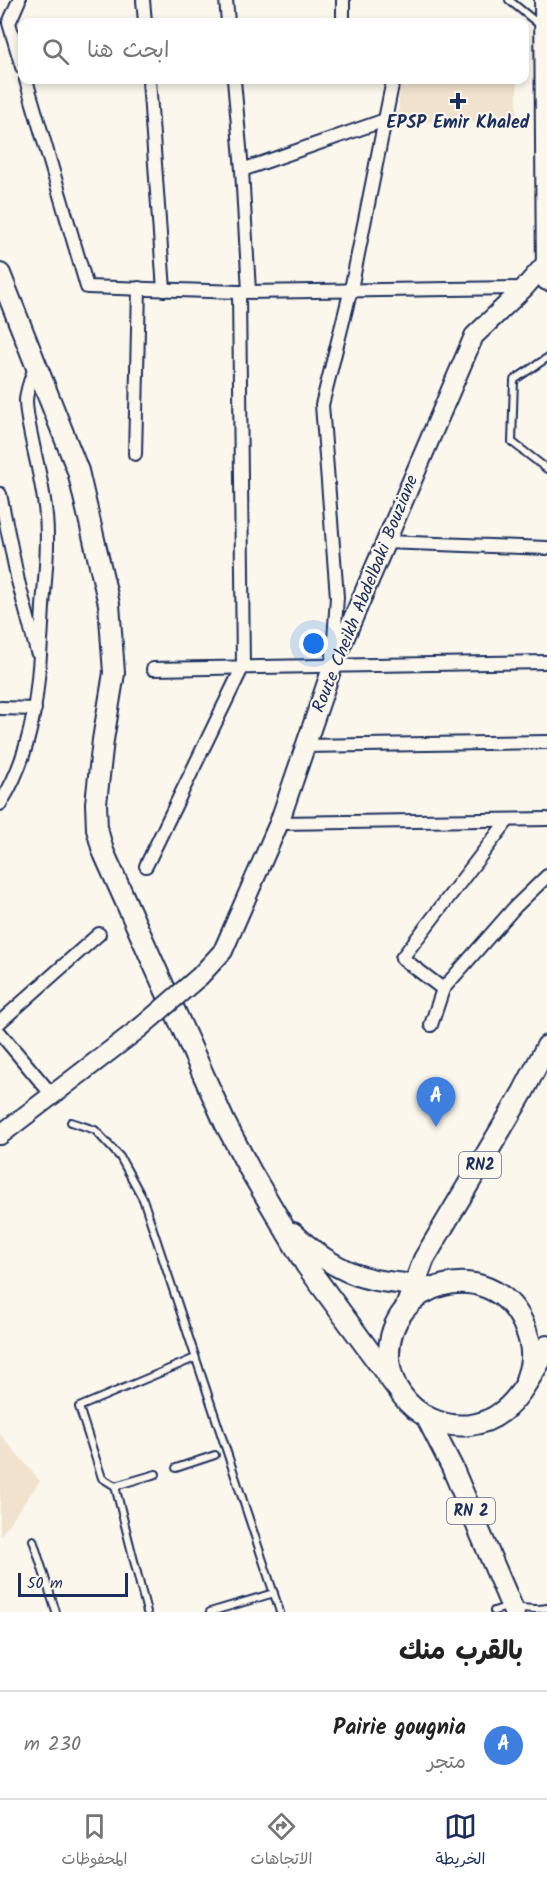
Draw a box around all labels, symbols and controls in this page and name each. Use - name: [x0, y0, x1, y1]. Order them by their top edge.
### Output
- search box: [18, 18, 529, 84]
- text: ابحث هنا: [87, 34, 169, 69]
- icon: search: [39, 35, 72, 68]
- marker: EPSP Emir Khaled: [449, 92, 467, 110]
- place label: EPSP Emir Khaled: [387, 109, 530, 138]
- street label: Route Cheikh Abdelbaki Bouziane: [305, 471, 427, 717]
- your location: [299, 629, 328, 658]
- pin: A: [416, 1078, 456, 1127]
- road number: RN2: [459, 1152, 501, 1178]
- road number: RN 2: [447, 1498, 495, 1524]
- scale bar: [18, 1570, 128, 1598]
- text: 50 m: [27, 1571, 63, 1596]
- text: بالقرب منك: [399, 1631, 523, 1673]
- text: Pairie gougnia: [333, 1711, 466, 1746]
- text: 230 m: [24, 1729, 81, 1761]
- text: A: [497, 1729, 510, 1761]
- text: متجر: [427, 1747, 466, 1779]
- tab: المحفوظات: [62, 1810, 127, 1873]
- tab: الاتجاهات: [251, 1810, 312, 1873]
- tab: الخريطة: [436, 1810, 485, 1873]

